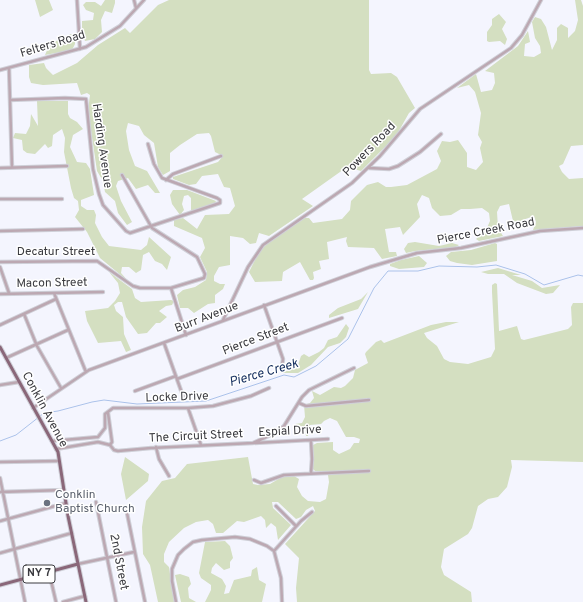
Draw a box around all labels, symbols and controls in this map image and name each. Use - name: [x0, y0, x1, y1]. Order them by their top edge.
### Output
- street label: Felters Road: [19, 28, 87, 62]
- street label: Harding Avenue: [88, 103, 114, 189]
- street label: Powers Road: [341, 120, 399, 180]
- street label: Pierce Creek Road: [436, 215, 536, 249]
- street label: Decatur Street: [17, 246, 95, 260]
- street label: Macon Street: [16, 276, 88, 292]
- street label: Burr Avenue: [173, 299, 241, 337]
- street label: Pierce Street: [221, 321, 291, 359]
- water label: Pierce Creek: [228, 357, 300, 391]
- street label: Conklin Avenue: [18, 370, 70, 450]
- street label: Locke Drive: [145, 390, 209, 406]
- street label: Espial Drive: [258, 423, 322, 441]
- street label: The Circuit Street: [148, 427, 244, 447]
- place label: Conklin Baptist Church: [55, 489, 135, 517]
- marker: Conklin Baptist Church: [42, 498, 52, 508]
- street label: 2nd Street: [106, 533, 130, 591]
- road number: NY 7: [23, 565, 55, 583]

